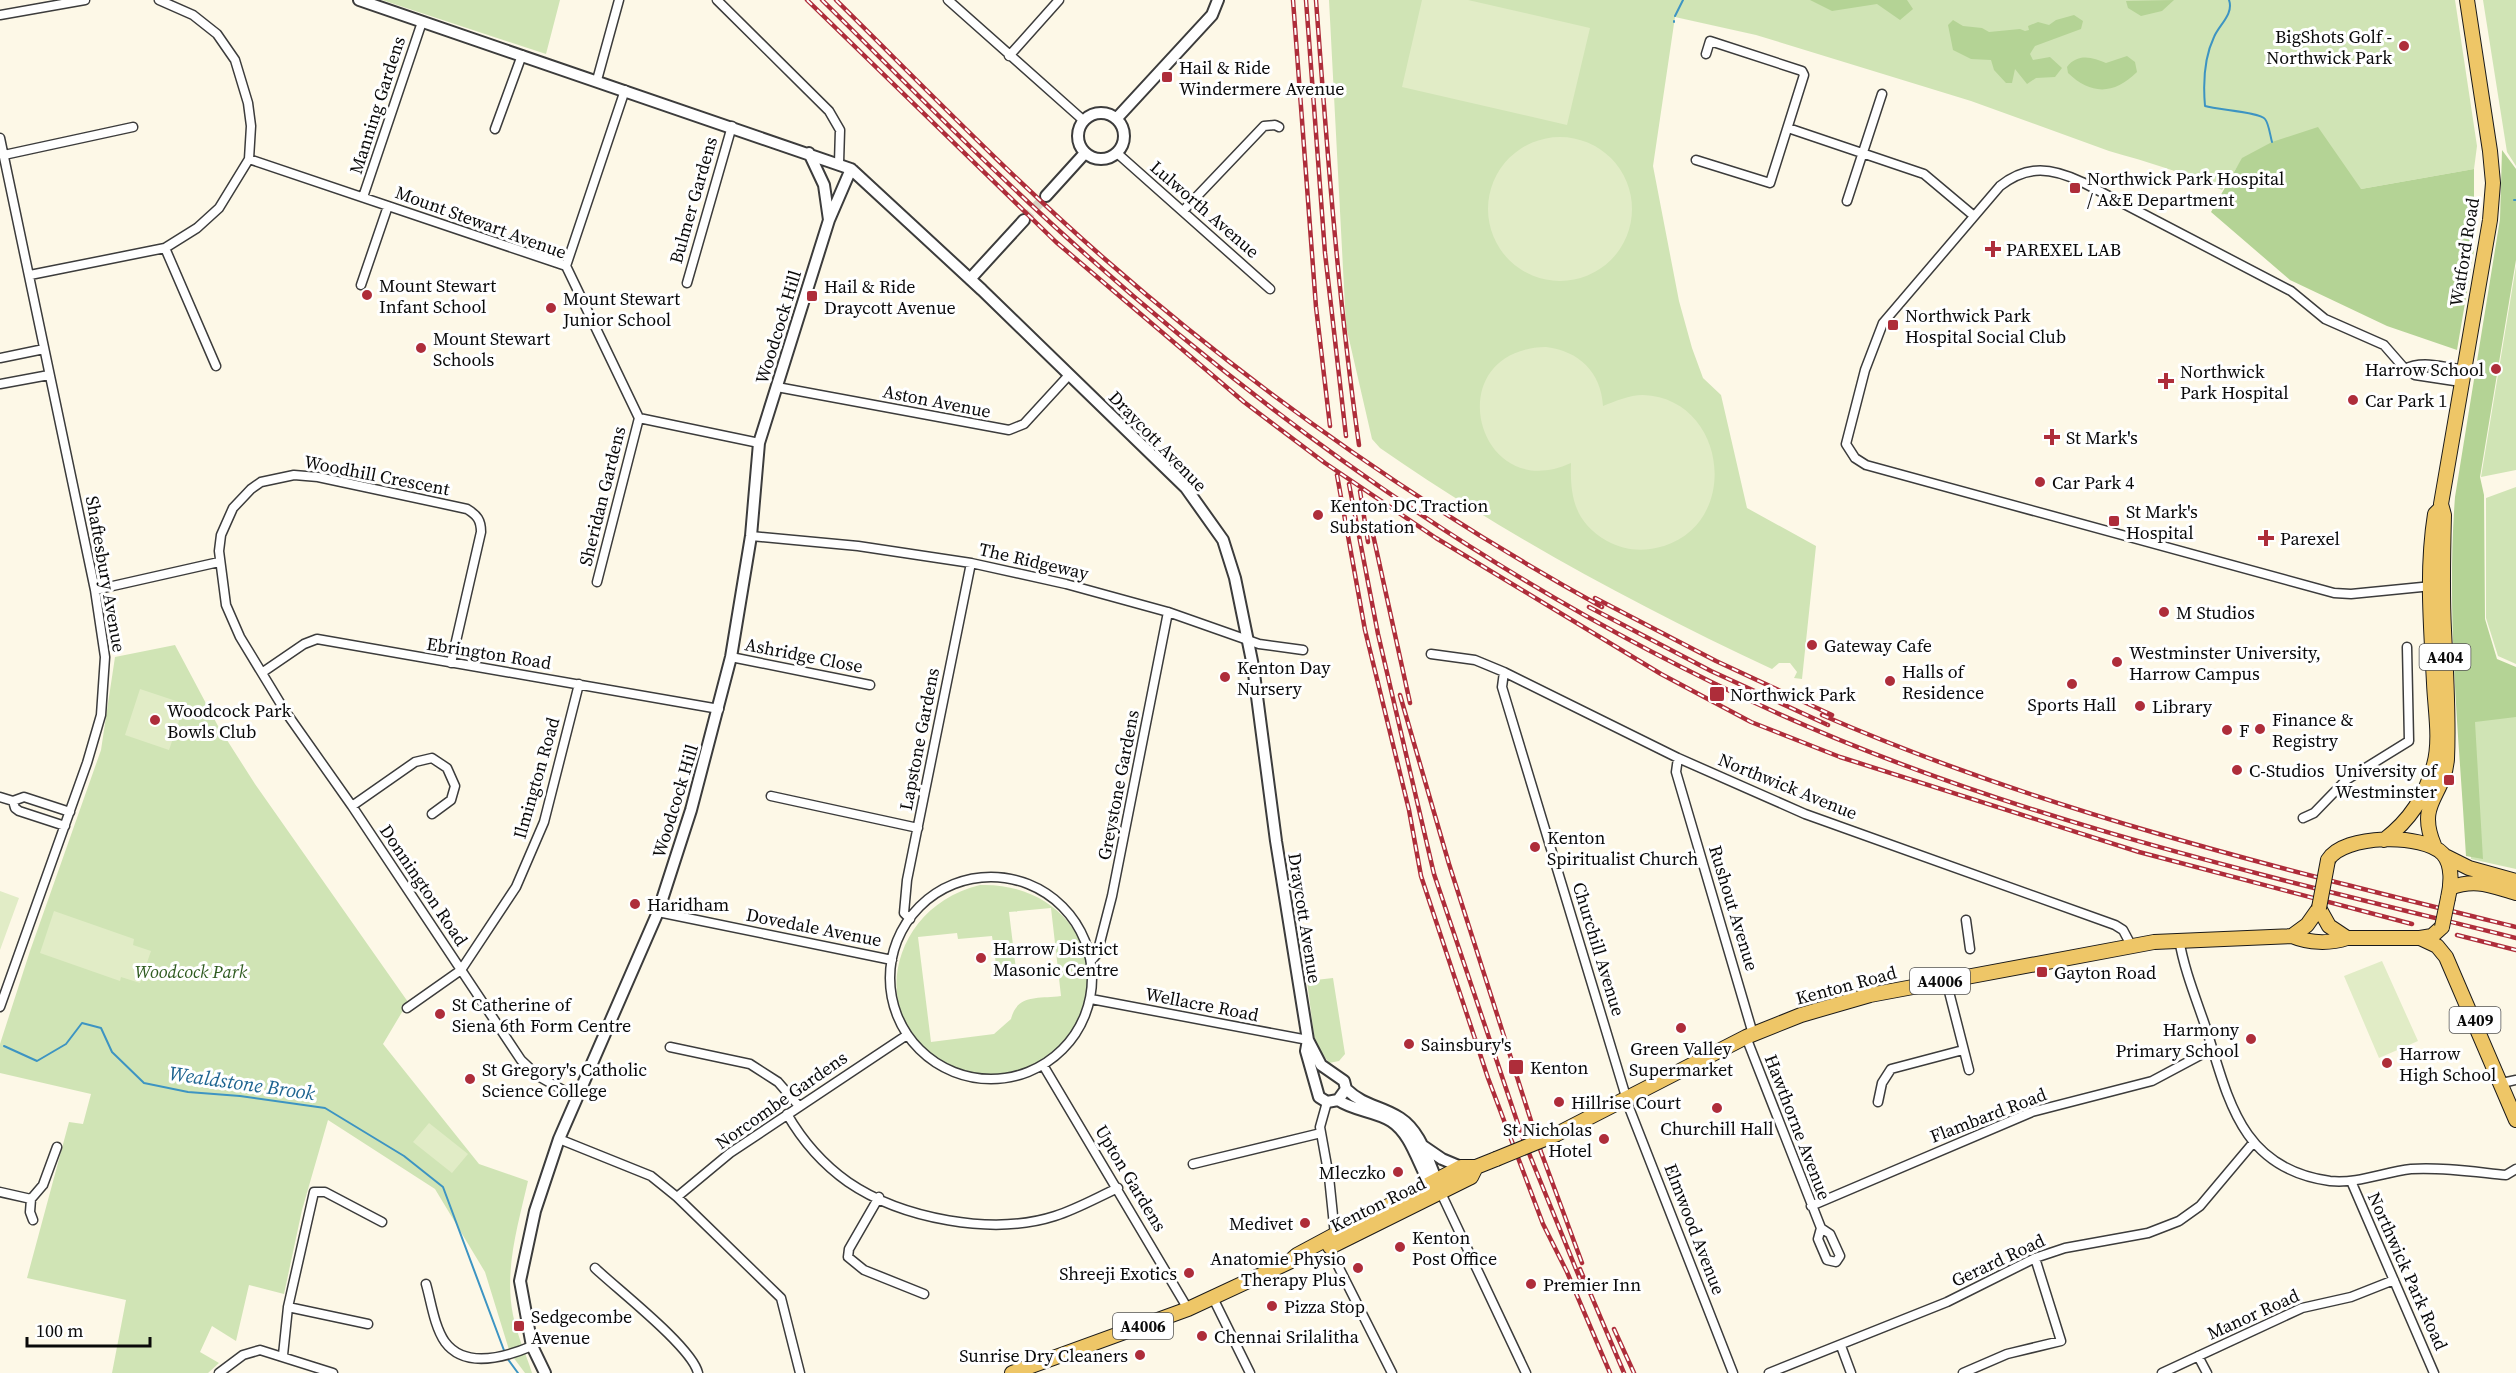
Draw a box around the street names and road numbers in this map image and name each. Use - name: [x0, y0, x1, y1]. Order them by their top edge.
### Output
- street label: Manning Gardens: [343, 33, 411, 177]
- street label: Bulmer Gardens: [663, 133, 723, 266]
- street label: Lulworth Avenue: [1145, 155, 1265, 263]
- street label: Mount Stewart Avenue: [392, 179, 570, 265]
- street label: Watford Road: [2443, 196, 2485, 308]
- street label: Woodcock Hill: [749, 267, 807, 387]
- street label: Aston Avenue: [881, 378, 993, 424]
- street label: Draycott Avenue: [1103, 385, 1213, 497]
- street label: Sheridan Gardens: [573, 423, 631, 568]
- street label: Woodhill Crescent: [302, 449, 452, 501]
- street label: Shaftesbury Avenue: [80, 494, 132, 654]
- street label: The Ridgeway: [977, 536, 1092, 586]
- street label: Ebrington Road: [425, 631, 553, 675]
- street label: Ashridge Close: [743, 631, 865, 679]
- road number: A404: [2420, 644, 2470, 670]
- street label: Lapstone Gardens: [893, 665, 945, 812]
- street label: Greystone Gardens: [1091, 708, 1145, 862]
- street label: Ilmington Road: [507, 714, 565, 842]
- street label: Woodcock Hill: [646, 741, 704, 861]
- street label: Northwick Avenue: [1715, 747, 1861, 825]
- street label: Donnington Road: [374, 819, 474, 951]
- street label: Rushout Avenue: [1703, 842, 1765, 974]
- street label: Draycott Avenue: [1282, 851, 1328, 985]
- street label: Churchill Avenue: [1567, 879, 1631, 1019]
- street label: Dovedale Avenue: [744, 902, 884, 952]
- street label: Kenton Road: [1793, 960, 1899, 1010]
- road number: A4006: [1910, 968, 1970, 994]
- street label: Wellacre Road: [1143, 981, 1261, 1027]
- road number: A409: [2450, 1007, 2500, 1033]
- street label: Norcombe Gardens: [710, 1045, 852, 1155]
- street label: Hawthorne Avenue: [1759, 1051, 1837, 1203]
- street label: Flambard Road: [1926, 1081, 2050, 1149]
- street label: Upton Gardens: [1089, 1120, 1173, 1236]
- street label: Elmwood Avenue: [1659, 1160, 1731, 1298]
- street label: Kenton Road: [1326, 1170, 1430, 1238]
- street label: Northwick Park Road: [2362, 1188, 2454, 1354]
- street label: Gerard Road: [1947, 1227, 2049, 1293]
- street label: Manor Road: [2203, 1283, 2303, 1345]
- road number: A4006: [1113, 1313, 1173, 1339]

